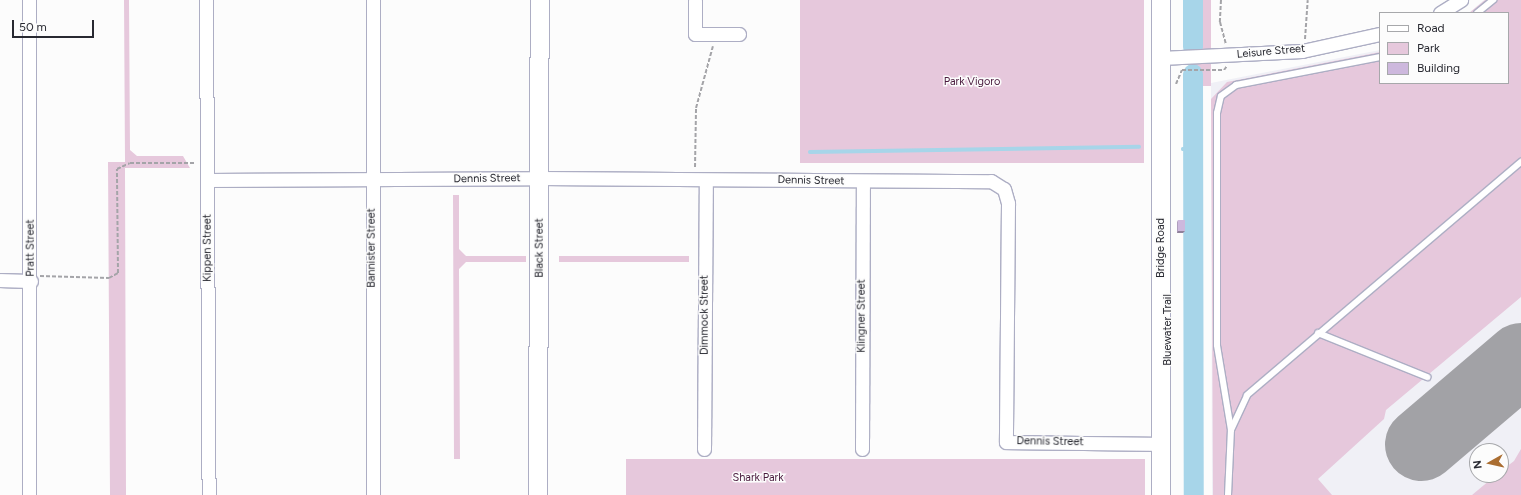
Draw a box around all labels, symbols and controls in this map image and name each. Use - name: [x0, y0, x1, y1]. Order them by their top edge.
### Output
- scale bar: [14, 12, 96, 38]
- legend: [1379, 12, 1509, 84]
- text: 50 m: [19, 20, 47, 34]
- text: Road: [1417, 21, 1445, 35]
- text: Park: [1417, 41, 1440, 55]
- street label: Leisure Street: [1236, 42, 1306, 62]
- text: Building: [1417, 61, 1460, 75]
- park label: Park Vigoro: [944, 75, 1000, 89]
- street label: Dennis Street: [453, 172, 521, 186]
- street label: Dennis Street: [777, 174, 845, 188]
- street label: Bannister Street: [365, 208, 379, 288]
- street label: Kippen Street: [201, 214, 215, 282]
- street label: Black Street: [533, 218, 547, 278]
- street label: Bridge Road: [1154, 218, 1168, 278]
- street label: Pratt Street: [24, 219, 38, 277]
- street label: Dimmock Street: [698, 275, 712, 355]
- street label: Klingner Street: [855, 279, 869, 353]
- street label: Bluewater Trail: [1161, 294, 1175, 366]
- street label: Dennis Street: [1016, 435, 1084, 449]
- north arrow: [1469, 443, 1509, 483]
- text: N: [1471, 459, 1485, 470]
- park label: Shark Park: [732, 471, 784, 485]

